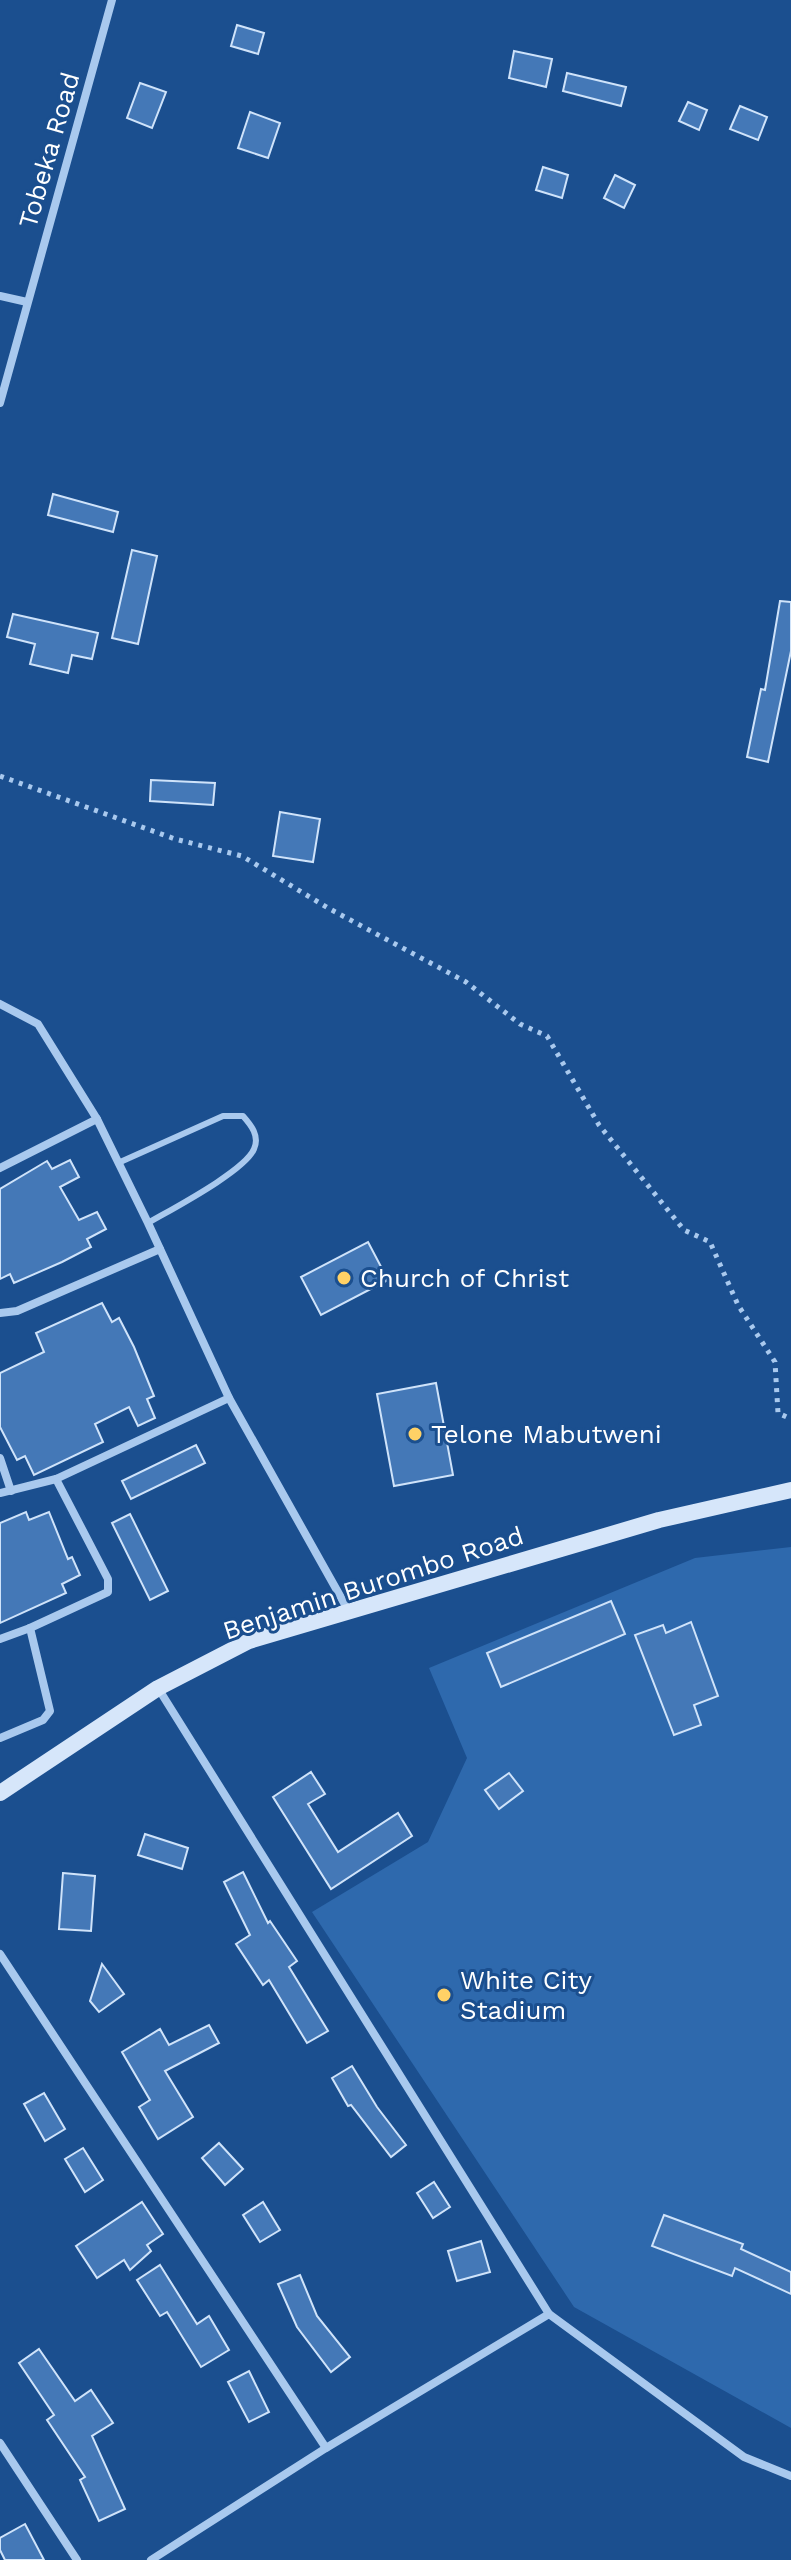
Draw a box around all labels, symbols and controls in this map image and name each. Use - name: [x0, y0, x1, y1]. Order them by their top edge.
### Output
- street label: Tobeka Road: [12, 69, 86, 231]
- place label: Church of Christ: [360, 1263, 569, 1293]
- marker: Church of Christ: [335, 1269, 353, 1287]
- place label: Telone Mabutweni: [431, 1419, 662, 1449]
- marker: Telone Mabutweni: [406, 1425, 424, 1443]
- street label: Benjamin Burombo Road: [219, 1520, 527, 1646]
- place label: White City Stadium: [460, 1965, 592, 2025]
- marker: White City Stadium: [435, 1986, 453, 2004]

